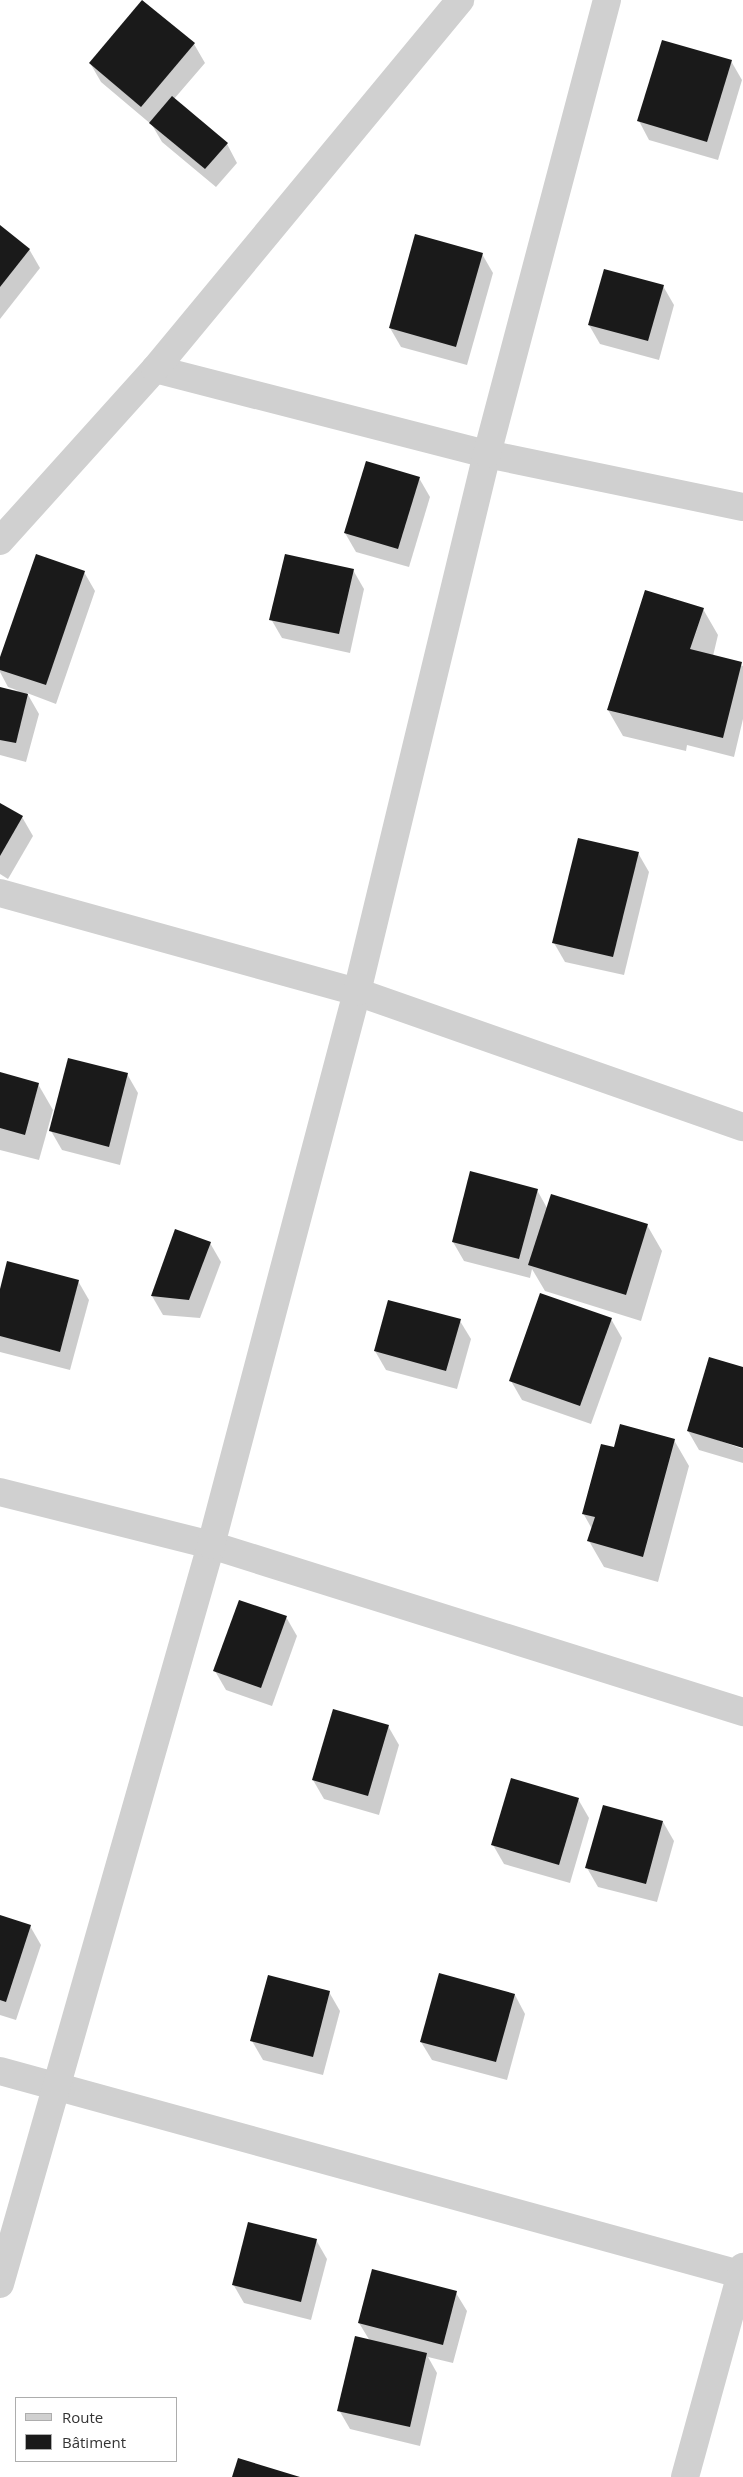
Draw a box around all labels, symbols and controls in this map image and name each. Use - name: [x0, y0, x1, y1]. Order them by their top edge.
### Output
- legend: [15, 2397, 178, 2462]
- text: Route: [62, 2407, 103, 2427]
- text: Bâtiment: [62, 2432, 126, 2452]

